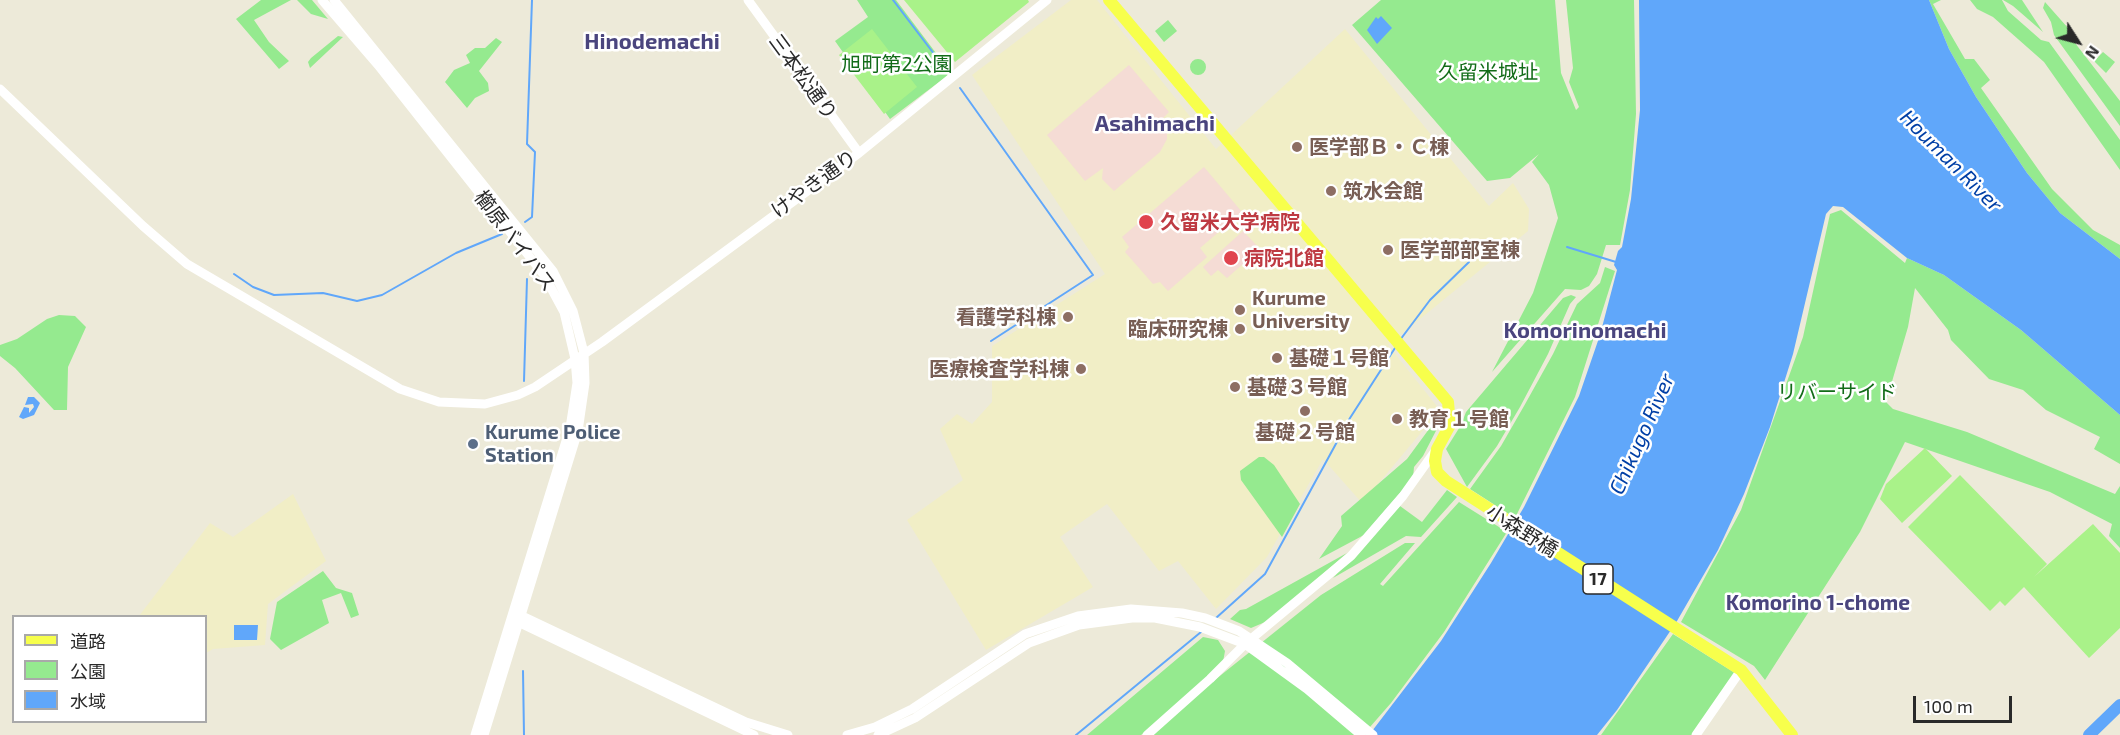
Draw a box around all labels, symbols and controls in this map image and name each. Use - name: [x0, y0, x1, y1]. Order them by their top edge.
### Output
- north arrow: [2048, 12, 2108, 72]
- district label: Hinodemachi: [584, 29, 720, 55]
- street label: 三本松通り: [764, 29, 842, 125]
- text: N: [2082, 43, 2104, 63]
- park label: 旭町第2公園: [841, 52, 953, 76]
- park label: 久留米城址: [1438, 60, 1538, 84]
- water label: Houman River: [1895, 105, 2007, 217]
- district label: Asahimachi: [1095, 111, 1215, 137]
- place label: 医学部Ｂ・Ｃ棟: [1309, 135, 1449, 159]
- marker: 医学部Ｂ・Ｃ棟: [1290, 140, 1304, 154]
- street label: けやき通り: [766, 145, 862, 223]
- place label: 筑水会館: [1343, 179, 1423, 203]
- marker: 筑水会館: [1324, 184, 1338, 198]
- street label: 櫛原バイパス: [469, 186, 561, 296]
- place label: 久留米大学病院: [1160, 210, 1300, 234]
- marker: 久留米大学病院: [1137, 213, 1155, 231]
- place label: 医学部部室棟: [1400, 238, 1520, 262]
- marker: 医学部部室棟: [1381, 243, 1395, 257]
- place label: 病院北館: [1244, 246, 1324, 270]
- marker: 病院北館: [1222, 249, 1240, 267]
- place label: Kurume University: [1252, 286, 1350, 333]
- marker: Kurume University: [1233, 303, 1247, 317]
- place label: 看護学科棟: [956, 305, 1056, 329]
- marker: 看護学科棟: [1061, 310, 1075, 324]
- place label: 臨床研究棟: [1128, 317, 1228, 341]
- district label: Komorinomachi: [1504, 318, 1666, 344]
- marker: 臨床研究棟: [1233, 322, 1247, 336]
- place label: 基礎１号館: [1289, 346, 1389, 370]
- marker: 基礎１号館: [1270, 351, 1284, 365]
- place label: 医療検査学科棟: [929, 357, 1069, 381]
- marker: 医療検査学科棟: [1074, 362, 1088, 376]
- water label: Chikugo River: [1604, 370, 1680, 498]
- place label: 基礎３号館: [1247, 375, 1347, 399]
- marker: 基礎３号館: [1228, 380, 1242, 394]
- park label: リバーサイド: [1777, 380, 1897, 404]
- marker: 基礎２号館: [1298, 404, 1312, 418]
- place label: 教育１号館: [1409, 407, 1509, 431]
- marker: 教育１号館: [1390, 412, 1404, 426]
- place label: Kurume Police Station: [485, 420, 621, 467]
- place label: 基礎２号館: [1255, 420, 1355, 444]
- marker: Kurume Police Station: [466, 437, 480, 451]
- street label: 小森野橋: [1482, 500, 1562, 562]
- road number: 17: [1583, 564, 1613, 594]
- district label: Komorino 1-chome: [1726, 590, 1910, 616]
- legend: [12, 615, 207, 723]
- text: 道路: [70, 630, 106, 652]
- text: 公園: [70, 660, 106, 682]
- scale bar: [1916, 684, 2015, 722]
- text: 水域: [70, 690, 106, 712]
- text: 100 m: [1924, 695, 1973, 717]

